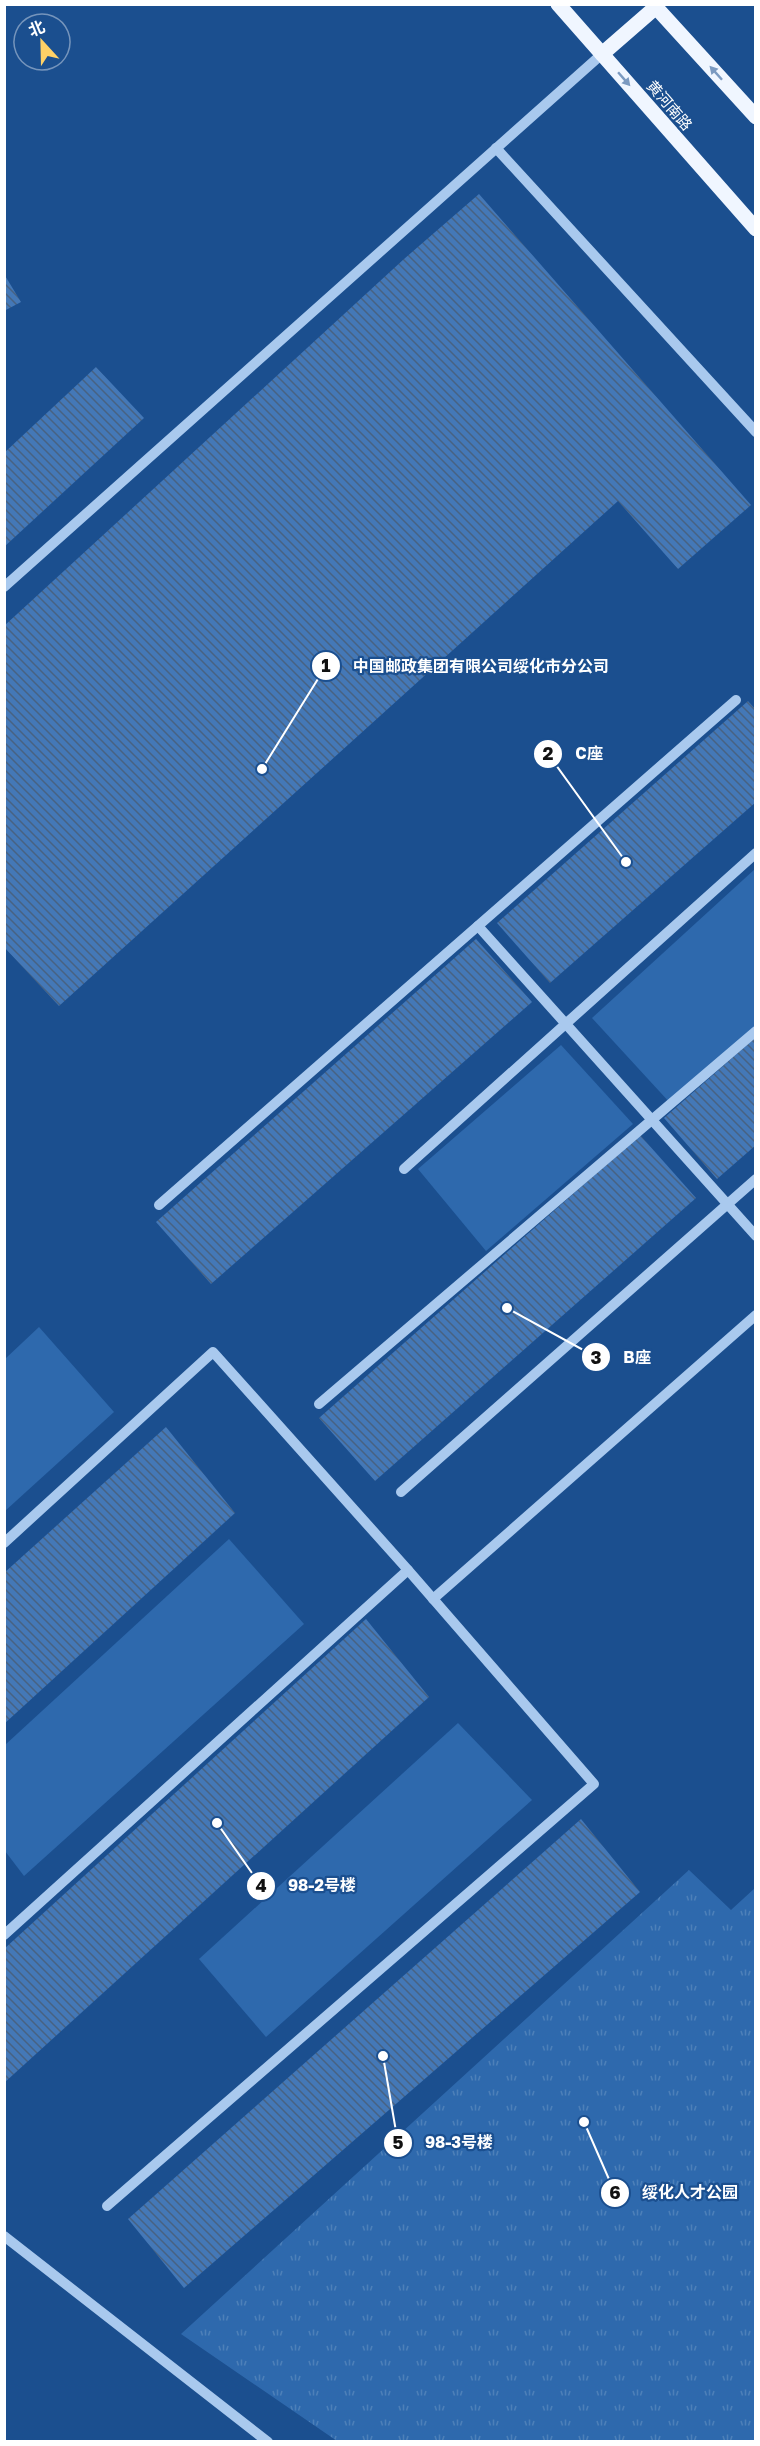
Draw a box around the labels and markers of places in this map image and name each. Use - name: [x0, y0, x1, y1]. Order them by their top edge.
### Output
- callout: 中国邮政集团有限公司绥化市分公司: [311, 649, 621, 683]
- callout: C座: [533, 737, 615, 771]
- callout: B座: [581, 1340, 663, 1374]
- callout: 98-2号楼: [246, 1869, 368, 1903]
- callout: 98-3号楼: [383, 2126, 506, 2160]
- callout: 绥化人才公园: [600, 2176, 750, 2210]

